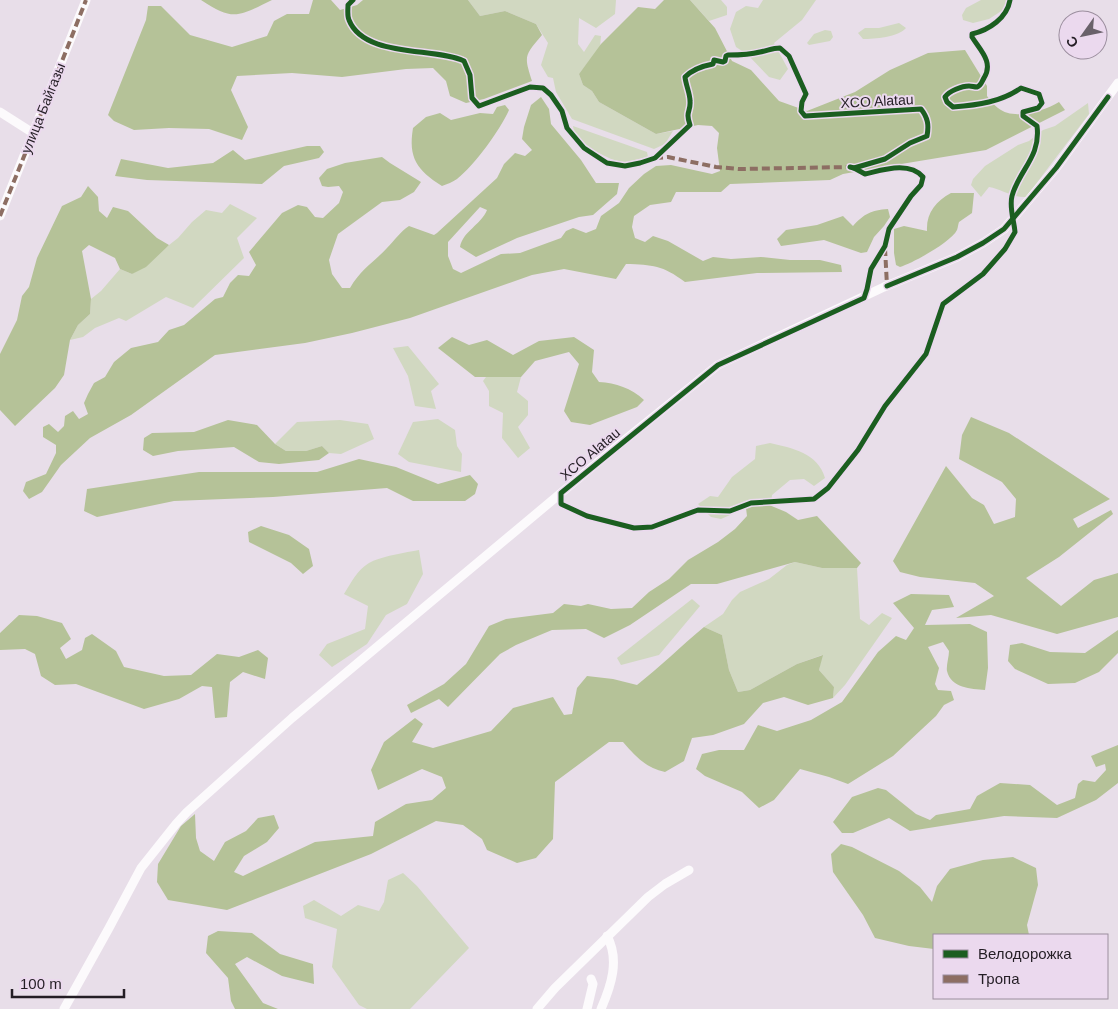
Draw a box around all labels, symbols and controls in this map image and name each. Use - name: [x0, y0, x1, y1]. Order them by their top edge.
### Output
- north arrow: [1058, 10, 1108, 60]
- text: С: [1063, 33, 1082, 51]
- street label: улица Байгазы: [18, 60, 68, 156]
- street label: XCO Alatau: [840, 91, 914, 111]
- street label: XCO Alatau: [557, 424, 623, 484]
- legend: [933, 934, 1108, 999]
- text: Велодорожка: [978, 945, 1072, 962]
- scale bar: [12, 966, 125, 998]
- text: Тропа: [978, 970, 1020, 987]
- text: 100 m: [20, 975, 62, 992]

